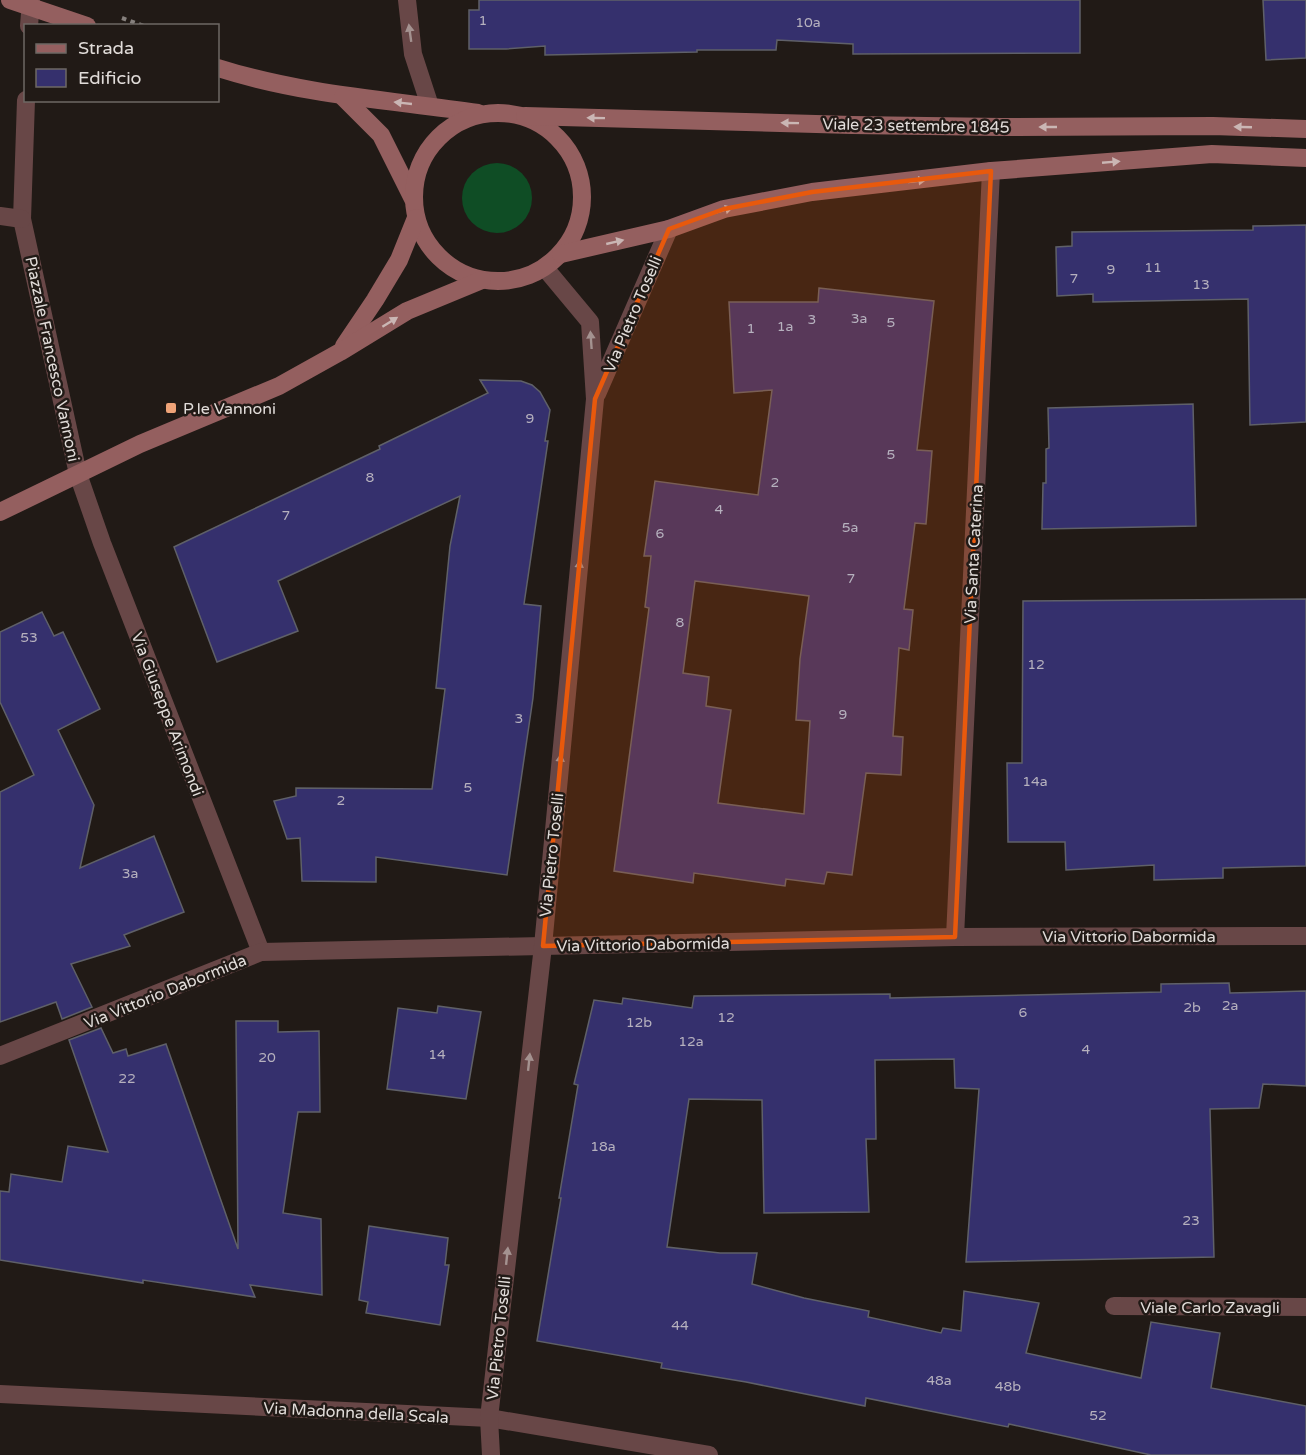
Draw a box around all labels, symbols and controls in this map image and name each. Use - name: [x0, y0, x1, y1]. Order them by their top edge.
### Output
- house number: 1: [479, 12, 487, 29]
- house number: 10a: [795, 14, 821, 31]
- legend: [24, 24, 219, 102]
- one-way arrow: [405, 24, 415, 43]
- text: Strada: [78, 37, 134, 59]
- text: Edificio: [78, 67, 142, 89]
- one-way arrow: [393, 98, 412, 108]
- one-way arrow: [586, 113, 605, 123]
- street label: Viale 23 settembre 1845: [822, 114, 1010, 138]
- one-way arrow: [781, 118, 800, 128]
- one-way arrow: [1039, 122, 1058, 132]
- one-way arrow: [1234, 122, 1253, 131]
- one-way arrow: [1101, 157, 1120, 167]
- one-way arrow: [907, 176, 926, 185]
- one-way arrow: [715, 205, 733, 214]
- one-way arrow: [606, 236, 624, 246]
- street label: Via Pietro Toselli: [599, 253, 667, 376]
- street label: Piazzale Francesco Vannoni: [20, 255, 84, 464]
- house number: 11: [1144, 259, 1162, 276]
- house number: 9: [1107, 261, 1115, 278]
- house number: 7: [1070, 270, 1078, 287]
- house number: 13: [1192, 276, 1210, 293]
- house number: 3a: [851, 310, 867, 327]
- house number: 3: [808, 311, 816, 328]
- house number: 5: [887, 314, 895, 331]
- one-way arrow: [382, 316, 398, 327]
- house number: 1a: [777, 318, 793, 335]
- house number: 1: [747, 320, 755, 337]
- one-way arrow: [587, 331, 596, 350]
- place label: P.le Vannoni: [183, 399, 276, 419]
- marker: P.le Vannoni: [164, 401, 178, 415]
- house number: 9: [526, 410, 534, 427]
- house number: 5: [887, 446, 895, 463]
- house number: 8: [366, 469, 375, 486]
- house number: 2: [771, 474, 779, 491]
- street label: Via Santa Caterina: [960, 484, 988, 624]
- house number: 4: [715, 501, 724, 518]
- house number: 7: [282, 507, 290, 524]
- house number: 5a: [842, 519, 858, 536]
- house number: 6: [656, 525, 665, 542]
- one-way arrow: [574, 560, 584, 579]
- house number: 7: [847, 570, 855, 587]
- house number: 8: [676, 614, 685, 631]
- house number: 53: [20, 629, 38, 646]
- street label: Via Giuseppe Arimondi: [127, 629, 208, 799]
- house number: 12: [1027, 656, 1045, 673]
- house number: 9: [839, 706, 847, 723]
- house number: 3: [515, 710, 523, 727]
- one-way arrow: [555, 754, 565, 773]
- house number: 14a: [1022, 773, 1048, 790]
- house number: 5: [464, 779, 472, 796]
- house number: 2: [337, 792, 345, 809]
- street label: Via Pietro Toselli: [536, 792, 568, 918]
- house number: 3a: [122, 865, 138, 882]
- street label: Via Vittorio Dabormida: [1042, 927, 1216, 947]
- street label: Via Vittorio Dabormida: [556, 933, 730, 957]
- street label: Via Vittorio Dabormida: [81, 950, 250, 1034]
- house number: 2a: [1222, 997, 1238, 1014]
- house number: 2b: [1183, 999, 1201, 1016]
- house number: 6: [1019, 1004, 1028, 1021]
- house number: 12: [717, 1009, 735, 1026]
- house number: 12b: [626, 1014, 652, 1031]
- house number: 12a: [678, 1033, 704, 1050]
- house number: 4: [1082, 1041, 1091, 1058]
- house number: 14: [428, 1046, 446, 1063]
- house number: 20: [258, 1049, 276, 1066]
- one-way arrow: [525, 1052, 534, 1071]
- house number: 22: [118, 1070, 136, 1087]
- house number: 18a: [590, 1138, 616, 1155]
- house number: 23: [1182, 1212, 1200, 1229]
- one-way arrow: [502, 1246, 512, 1265]
- street label: Via Pietro Toselli: [483, 1275, 515, 1401]
- street label: Viale Carlo Zavagli: [1140, 1298, 1280, 1318]
- house number: 44: [671, 1317, 689, 1334]
- house number: 48a: [926, 1372, 952, 1389]
- house number: 48b: [995, 1378, 1021, 1395]
- street label: Via Madonna della Scala: [263, 1398, 449, 1428]
- house number: 52: [1089, 1407, 1107, 1424]

